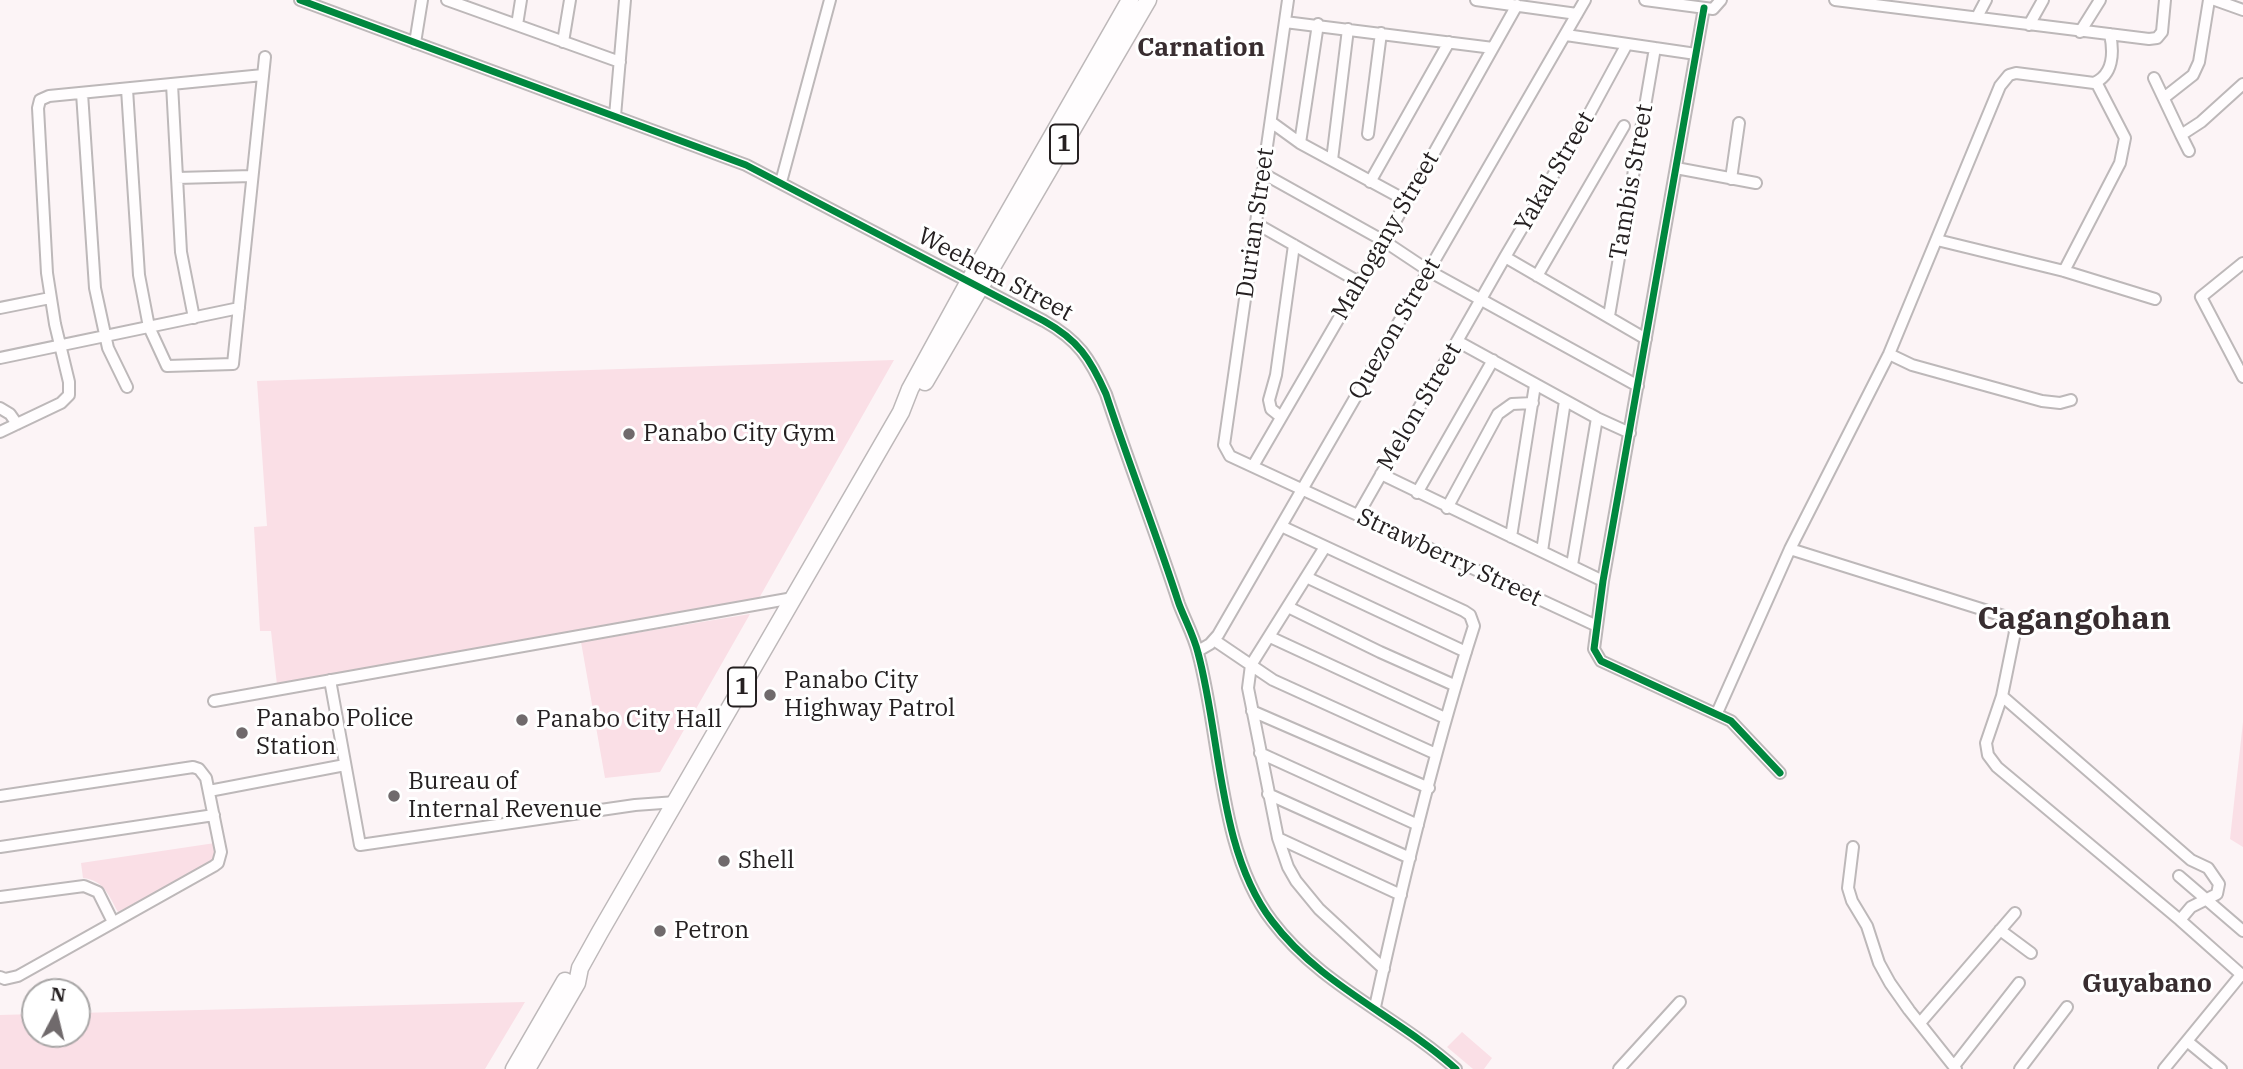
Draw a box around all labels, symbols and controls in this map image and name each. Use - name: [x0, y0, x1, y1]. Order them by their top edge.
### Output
- district label: Carnation: [1137, 32, 1265, 64]
- street label: Tambis Street: [1604, 102, 1660, 262]
- street label: Yakal Street: [1509, 107, 1601, 237]
- road number: 1: [1050, 125, 1078, 164]
- street label: Durian Street: [1231, 146, 1281, 300]
- street label: Mahogany Street: [1326, 147, 1446, 325]
- street label: Weehem Street: [912, 222, 1078, 328]
- street label: Quezon Street: [1343, 253, 1447, 405]
- street label: Melon Street: [1372, 338, 1468, 476]
- place label: Panabo City Gym: [643, 420, 836, 448]
- marker: Panabo City Gym: [621, 426, 637, 442]
- street label: Strawberry Street: [1352, 503, 1546, 613]
- district label: Cagangohan: [1977, 601, 2171, 639]
- road number: 1: [728, 667, 756, 706]
- place label: Panabo City Highway Patrol: [784, 667, 955, 723]
- marker: Panabo City Highway Patrol: [762, 687, 778, 703]
- place label: Panabo Police Station: [256, 705, 413, 761]
- place label: Panabo City Hall: [536, 706, 722, 734]
- marker: Panabo City Hall: [514, 712, 530, 728]
- marker: Panabo Police Station: [234, 725, 250, 741]
- place label: Bureau of Internal Revenue: [408, 768, 602, 824]
- marker: Bureau of Internal Revenue: [386, 788, 402, 804]
- place label: Shell: [738, 847, 794, 875]
- marker: Shell: [716, 853, 732, 869]
- place label: Petron: [674, 917, 749, 945]
- marker: Petron: [652, 923, 668, 939]
- district label: Guyabano: [2082, 968, 2212, 1000]
- north arrow: [21, 978, 91, 1048]
- text: N: [49, 981, 67, 1007]

